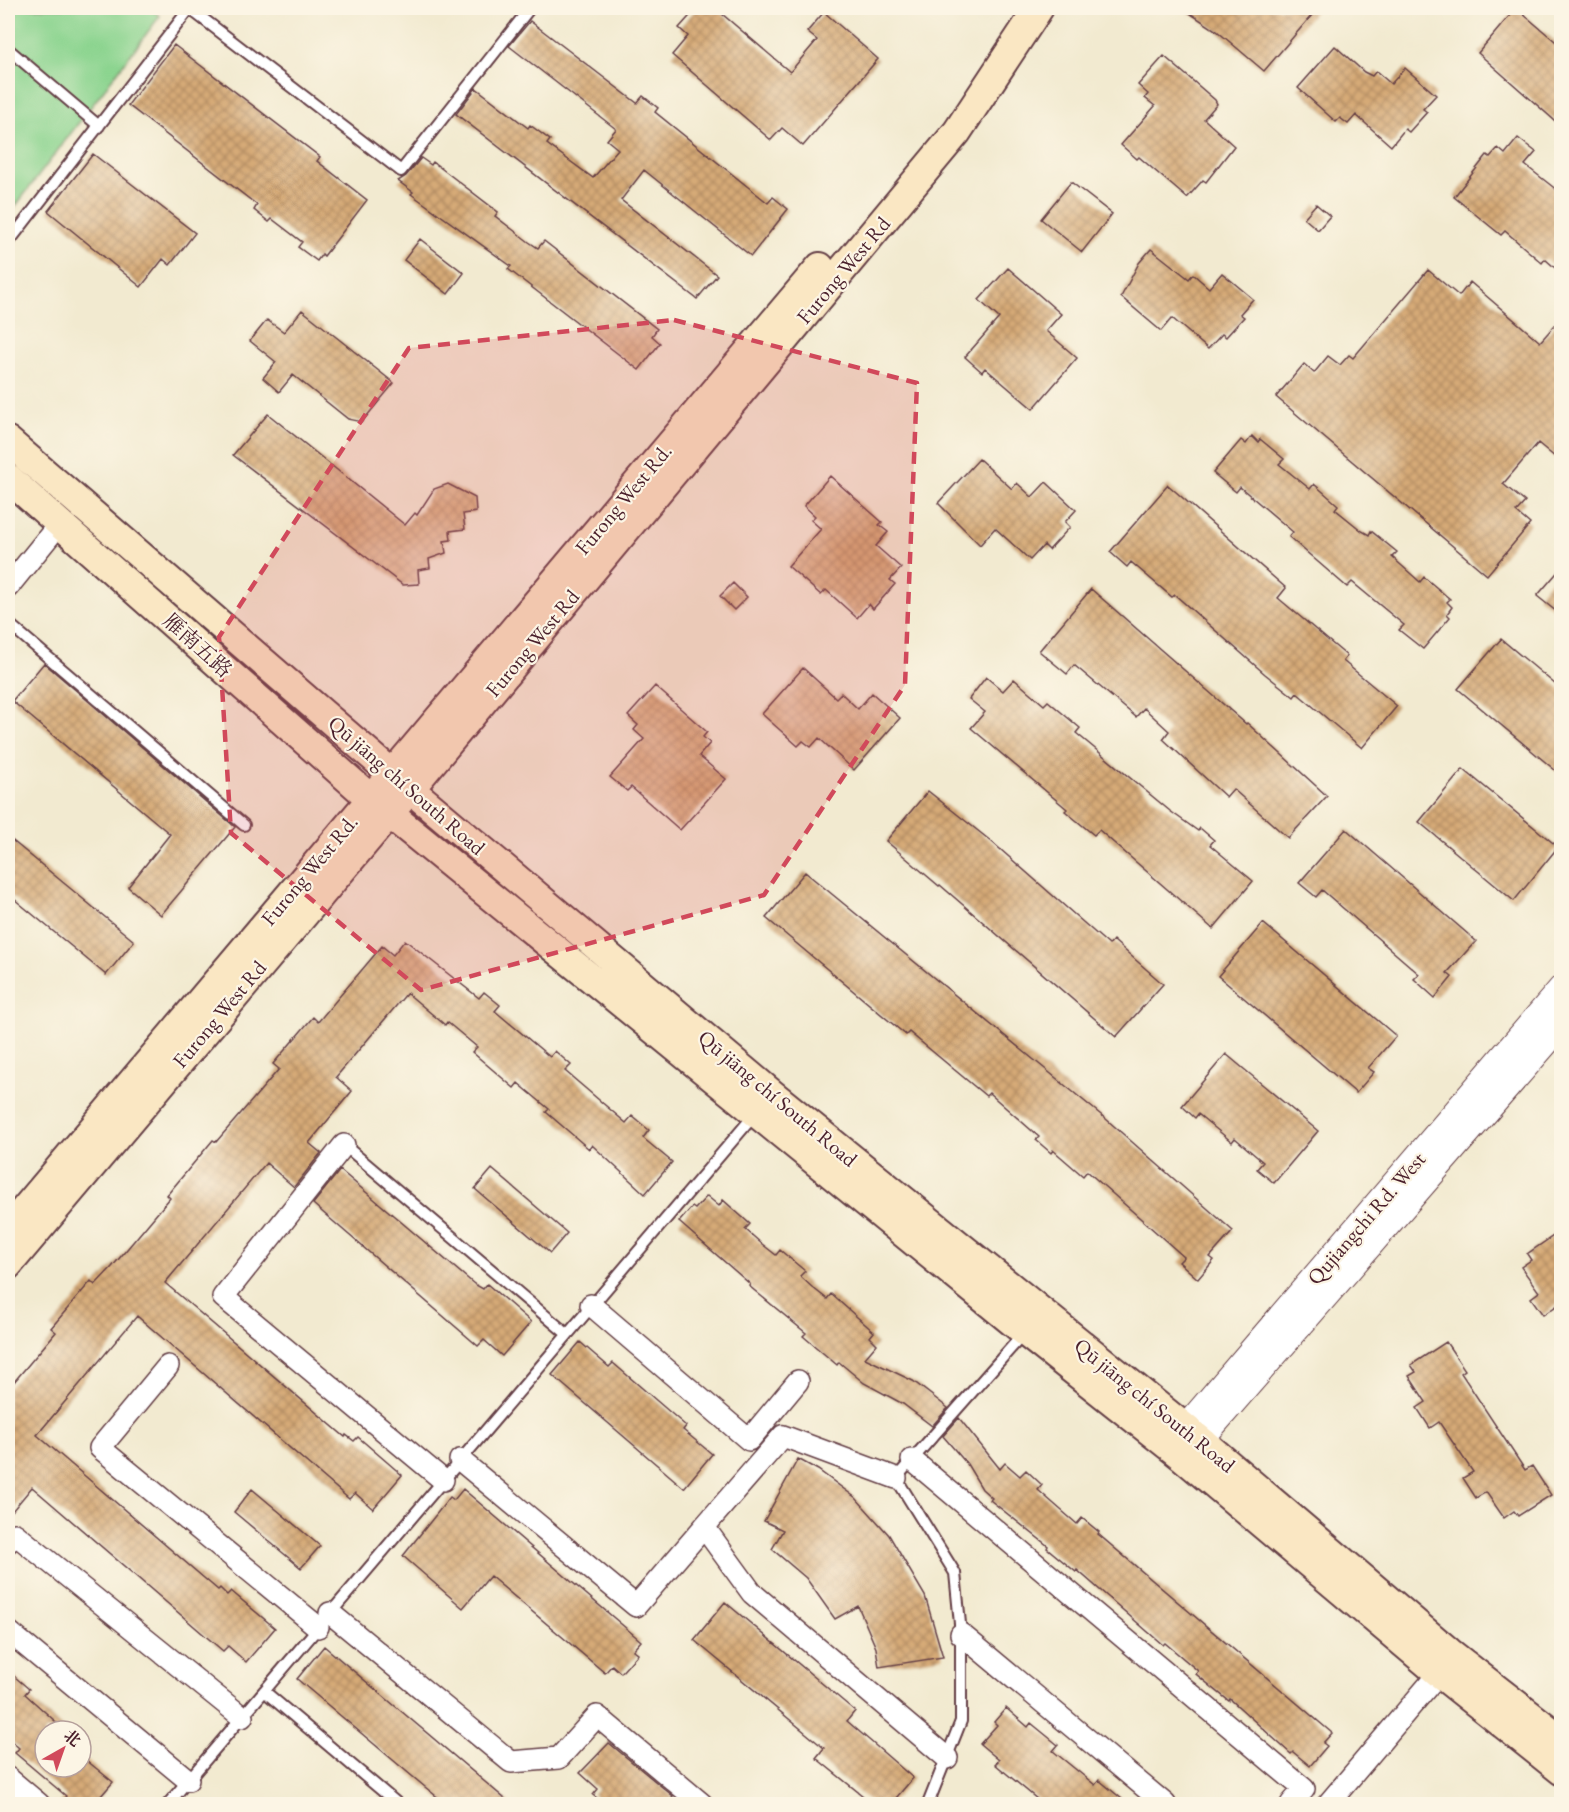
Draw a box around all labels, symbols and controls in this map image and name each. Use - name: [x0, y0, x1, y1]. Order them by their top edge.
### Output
- street label: Furong West Rd: [790, 210, 896, 329]
- street label: Furong West Rd.: [569, 438, 677, 560]
- street label: Furong West Rd: [479, 583, 585, 702]
- street label: 雁南五路: [158, 607, 238, 683]
- street label: Qū jiāng chí South Road: [322, 709, 491, 862]
- street label: Furong West Rd.: [255, 809, 363, 931]
- street label: Furong West Rd: [166, 954, 272, 1073]
- street label: Qū jiāng chí South Road: [692, 1024, 863, 1173]
- street label: Qujiangchi Rd. West: [1301, 1146, 1432, 1291]
- street label: Qū jiāng chí South Road: [1068, 1332, 1241, 1479]
- north arrow: [33, 1719, 93, 1779]
- text: 北: [59, 1725, 85, 1751]

